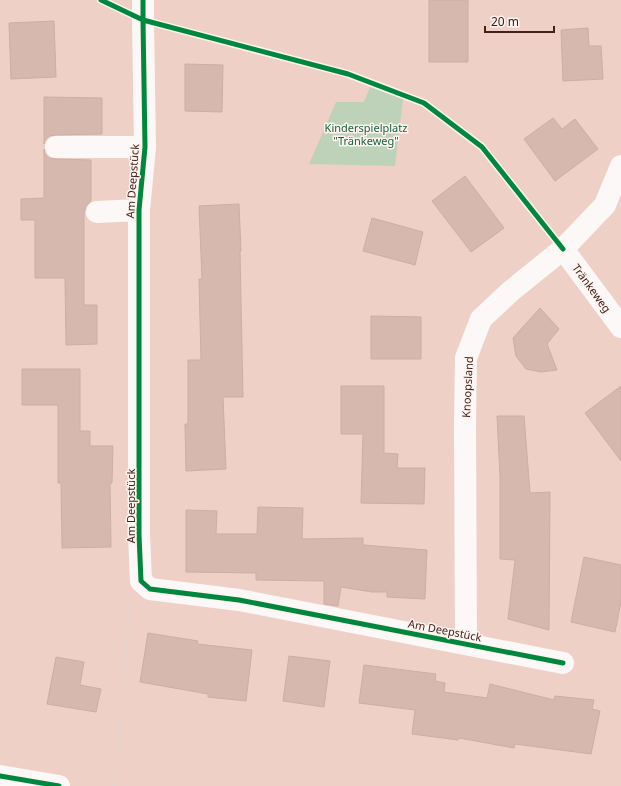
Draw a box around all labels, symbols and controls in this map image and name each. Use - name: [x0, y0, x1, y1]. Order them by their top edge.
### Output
- scale bar: [485, 8, 554, 34]
- text: 20 m: [491, 13, 519, 30]
- park label: Kinderspielplatz "Tränkeweg": [325, 120, 407, 148]
- street label: Am Deepstück: [122, 143, 142, 219]
- street label: Tränkeweg: [569, 261, 615, 315]
- street label: Knoopsland: [458, 356, 476, 418]
- street label: Am Deepstück: [123, 469, 138, 543]
- street label: Am Deepstück: [407, 616, 483, 644]

